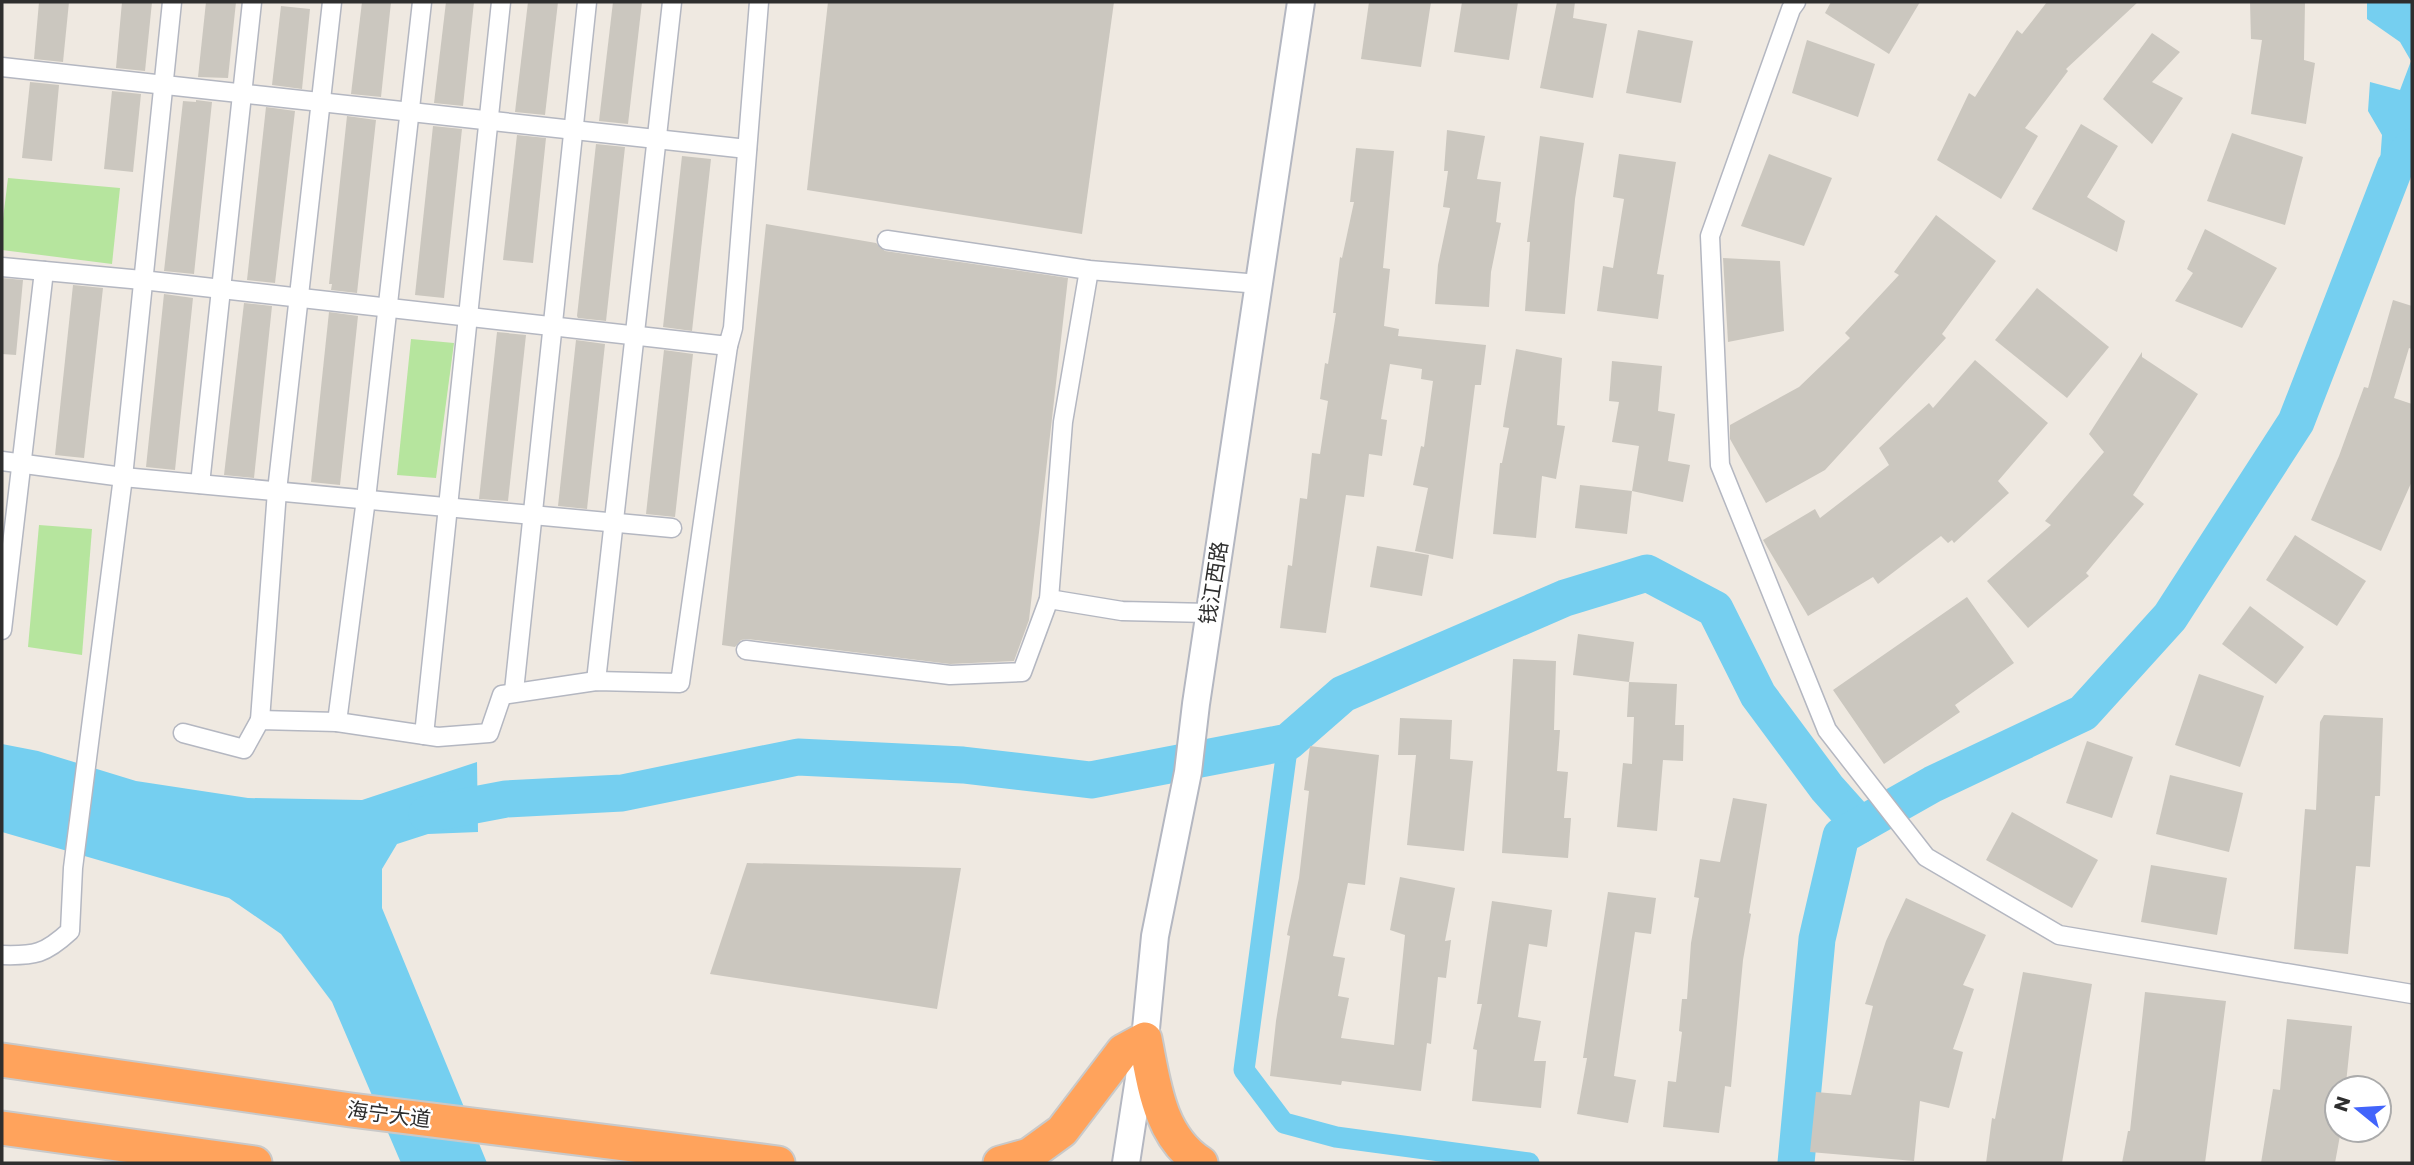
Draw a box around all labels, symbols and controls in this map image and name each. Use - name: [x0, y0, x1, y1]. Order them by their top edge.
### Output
- street label: 钱江西路: [1193, 539, 1234, 627]
- north arrow: [2323, 1074, 2393, 1144]
- text: N: [2327, 1093, 2357, 1115]
- street label: 海宁大道: [346, 1095, 433, 1134]

